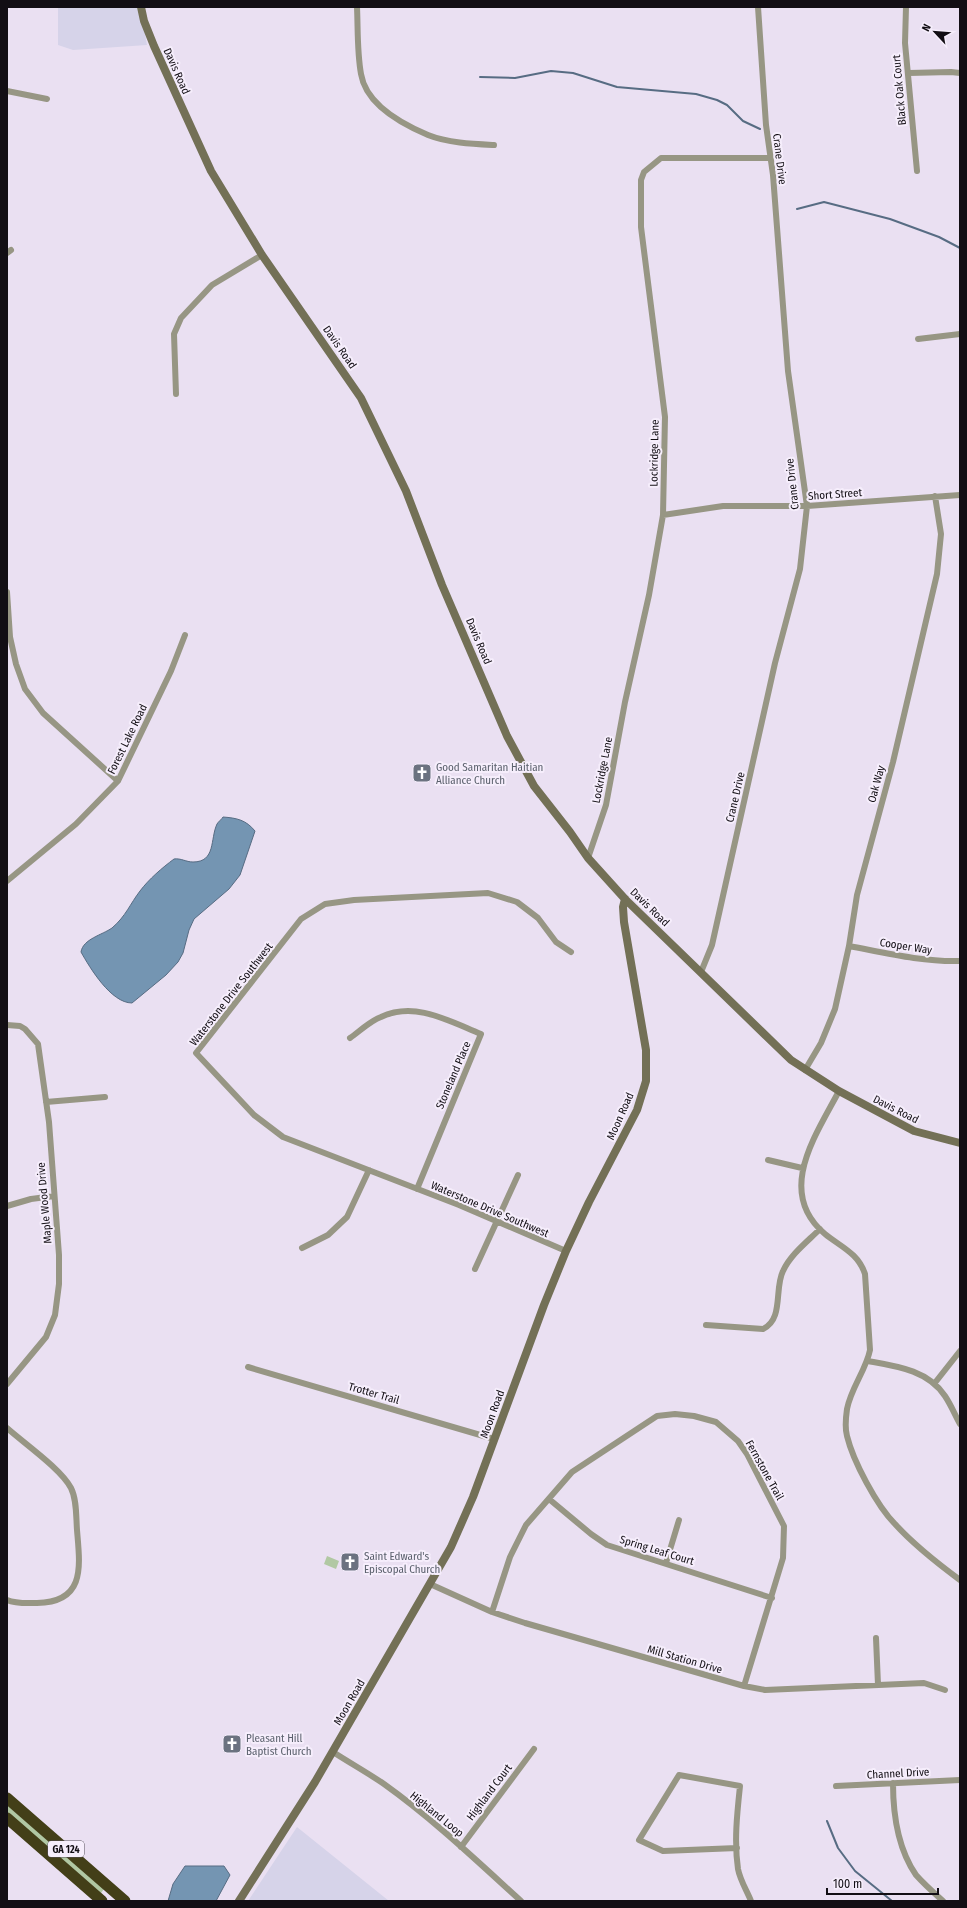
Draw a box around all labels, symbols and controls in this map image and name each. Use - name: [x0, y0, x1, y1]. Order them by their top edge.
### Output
- north arrow: [915, 12, 955, 52]
- text: N: [919, 22, 934, 34]
- street label: Davis Road: [161, 46, 193, 96]
- street label: Black Oak Court: [890, 54, 909, 126]
- street label: Crane Drive: [770, 133, 789, 185]
- street label: Davis Road: [320, 323, 359, 371]
- street label: Lockridge Lane: [647, 419, 662, 487]
- street label: Crane Drive: [783, 458, 802, 510]
- street label: Short Street: [808, 486, 863, 503]
- street label: Davis Road: [463, 616, 494, 666]
- street label: Forest Lake Road: [105, 702, 150, 776]
- street label: Lockridge Lane: [590, 736, 615, 804]
- place label: Good Samaritan Haitian Alliance Church: [436, 761, 543, 787]
- church icon: Good Samaritan Haitian Alliance Church: [411, 762, 433, 784]
- street label: Oak Way: [865, 764, 888, 804]
- street label: Crane Drive: [723, 771, 748, 824]
- street label: Davis Road: [627, 886, 672, 929]
- street label: Cooper Way: [879, 936, 933, 957]
- street label: Waterstone Drive Southwest: [187, 940, 276, 1048]
- street label: Stoneland Place: [433, 1039, 474, 1111]
- street label: Moon Road: [604, 1090, 637, 1142]
- street label: Davis Road: [871, 1092, 921, 1126]
- street label: Maple Wood Drive: [34, 1162, 55, 1244]
- street label: Waterstone Drive Southwest: [429, 1179, 551, 1240]
- street label: Trotter Trail: [347, 1380, 401, 1407]
- street label: Moon Road: [478, 1388, 507, 1440]
- street label: Fernstone Trail: [743, 1438, 786, 1503]
- street label: Spring Leaf Court: [618, 1533, 696, 1568]
- place label: Saint Edward's Episcopal Church: [364, 1550, 440, 1576]
- church icon: Saint Edward's Episcopal Church: [339, 1551, 361, 1573]
- street label: Mill Station Drive: [646, 1643, 724, 1676]
- street label: Moon Road: [331, 1677, 368, 1727]
- place label: Pleasant Hill Baptist Church: [246, 1732, 312, 1758]
- church icon: Pleasant Hill Baptist Church: [221, 1733, 243, 1755]
- street label: Highland Court: [464, 1761, 515, 1823]
- street label: Channel Drive: [866, 1765, 930, 1782]
- street label: Highland Loop: [407, 1789, 466, 1840]
- road number: GA 124: [48, 1841, 84, 1857]
- scale bar: [827, 1870, 938, 1896]
- text: 100 m: [833, 1877, 862, 1891]

